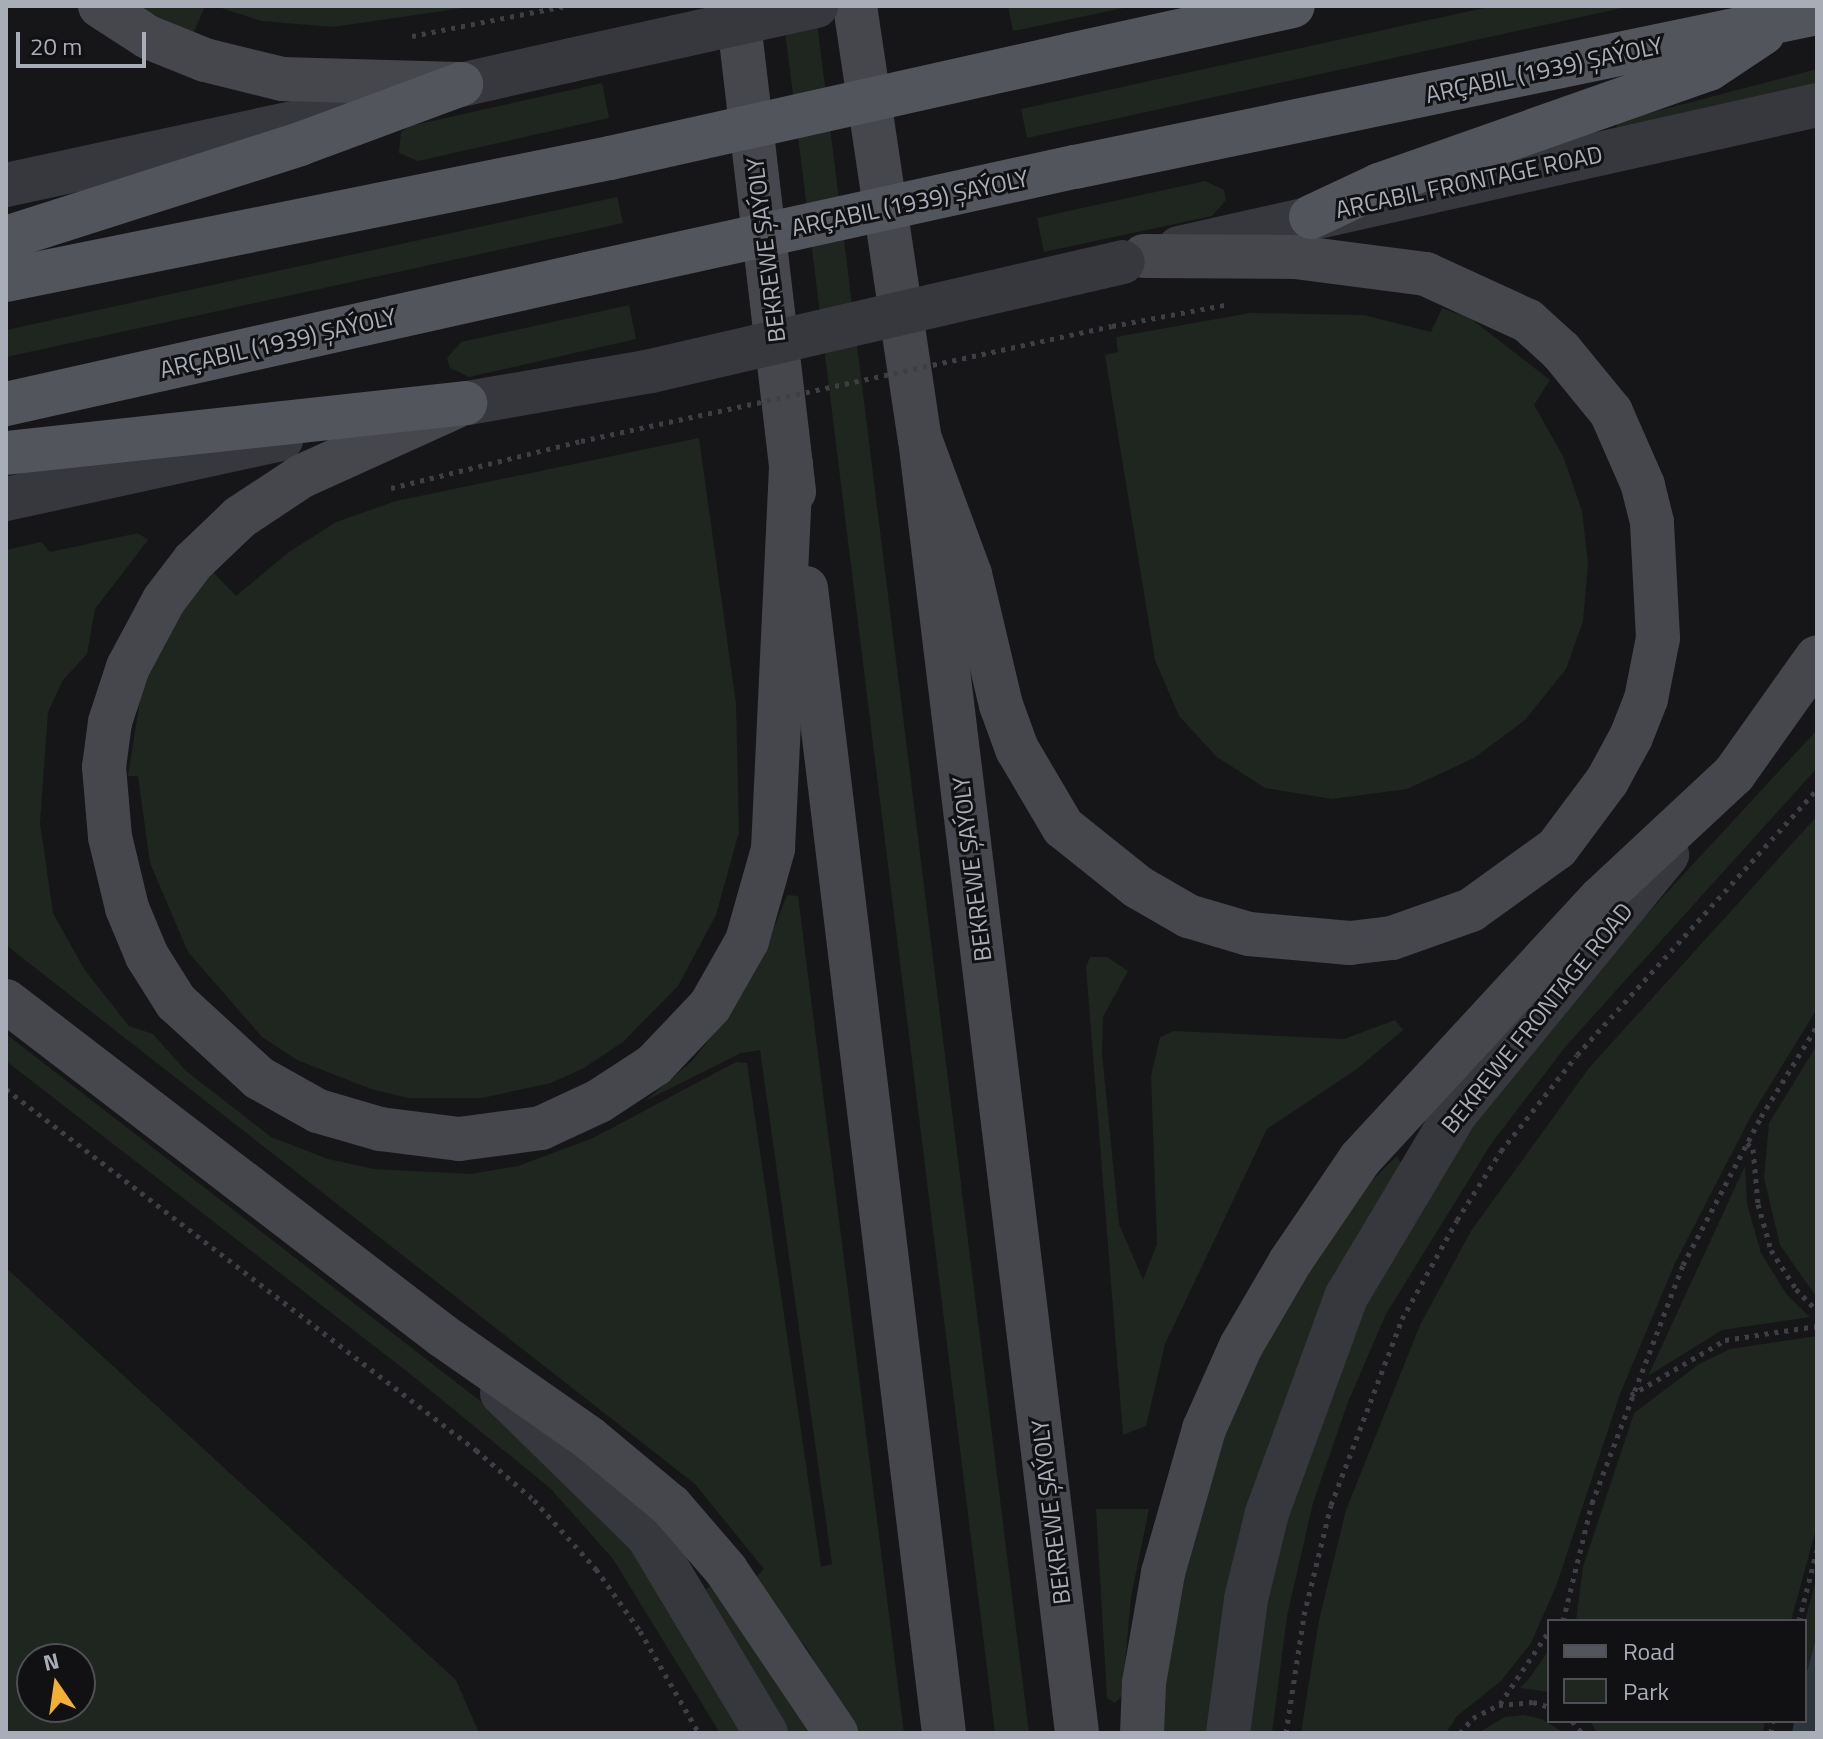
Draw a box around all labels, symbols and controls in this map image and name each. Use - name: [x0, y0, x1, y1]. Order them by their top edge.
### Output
- scale bar: [20, 16, 150, 66]
- text: 20 m: [30, 28, 82, 64]
- street label: ARÇABIL (1939) ŞAÝOLY: [1423, 31, 1665, 109]
- street label: ARCABIL FRONTAGE ROAD: [1333, 140, 1605, 224]
- street label: BEKREWE ŞAÝOLY: [740, 156, 792, 344]
- street label: ARÇABIL (1939) ŞAÝOLY: [789, 164, 1031, 242]
- street label: ARÇABIL (1939) ŞAÝOLY: [157, 302, 399, 384]
- street label: BEKREWE ŞAÝOLY: [946, 775, 998, 963]
- street label: BEKREWE FRONTAGE ROAD: [1435, 897, 1639, 1139]
- street label: BEKREWE ŞAÝOLY: [1025, 1418, 1077, 1606]
- legend: [1547, 1619, 1807, 1723]
- text: Road: [1623, 1633, 1675, 1669]
- north arrow: [16, 1643, 96, 1723]
- text: N: [40, 1643, 62, 1680]
- text: Park: [1623, 1673, 1669, 1709]

